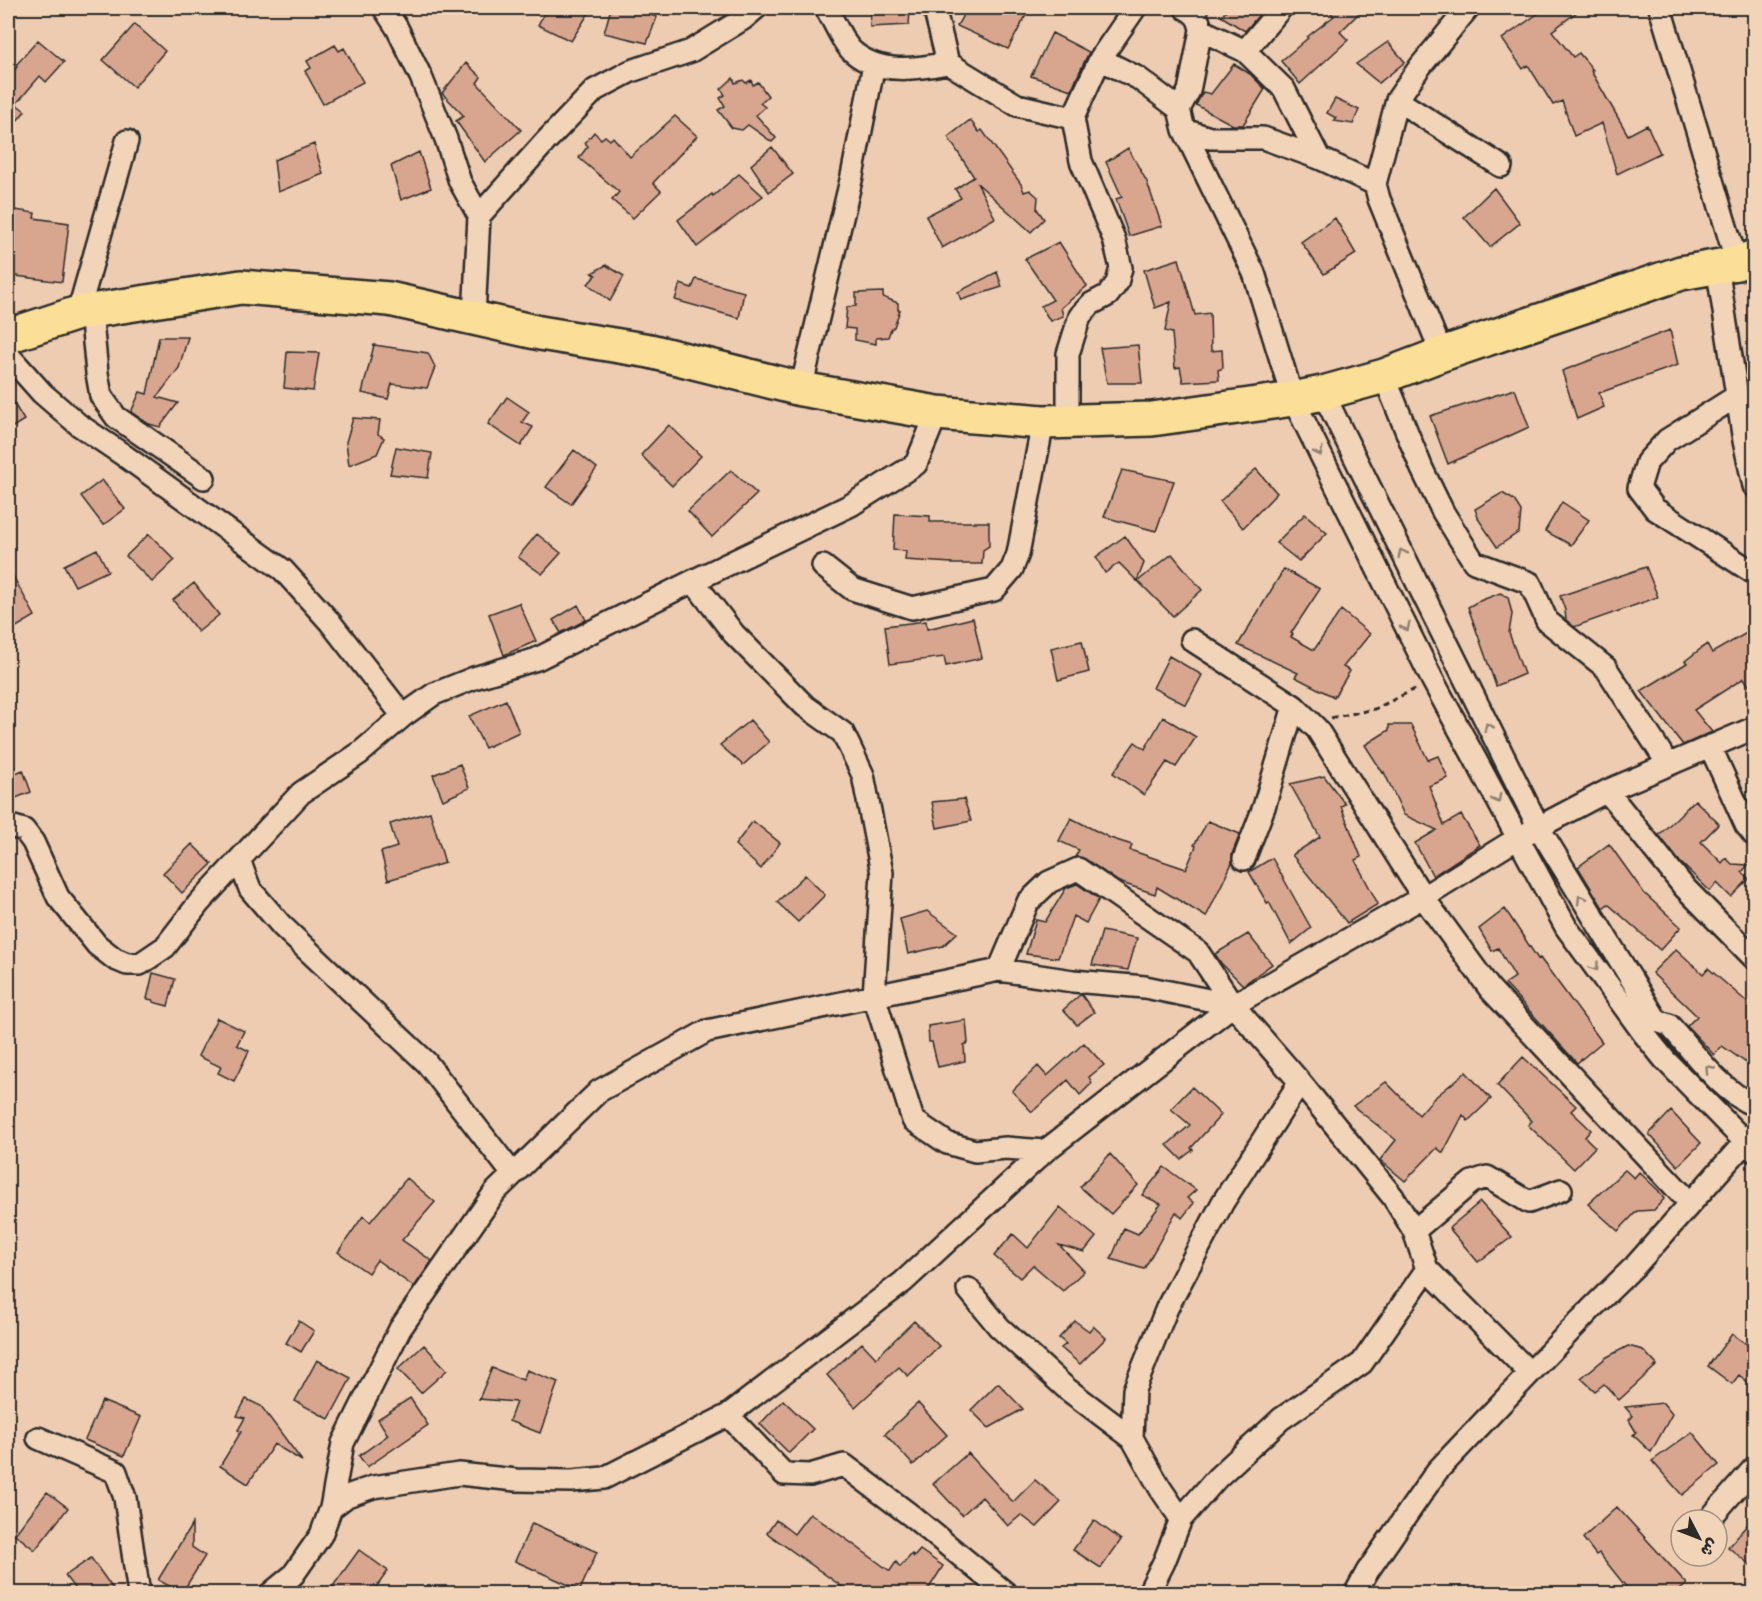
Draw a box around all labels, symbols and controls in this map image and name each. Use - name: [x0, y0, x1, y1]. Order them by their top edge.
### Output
- one-way arrow: [1312, 445, 1324, 456]
- one-way arrow: [1398, 548, 1409, 559]
- one-way arrow: [1399, 620, 1410, 631]
- one-way arrow: [1484, 723, 1496, 734]
- one-way arrow: [1490, 793, 1501, 803]
- one-way arrow: [1577, 895, 1588, 905]
- one-way arrow: [1588, 960, 1599, 971]
- one-way arrow: [1705, 1065, 1716, 1076]
- north arrow: [1669, 1508, 1729, 1568]
- text: ش: [1693, 1531, 1726, 1564]

